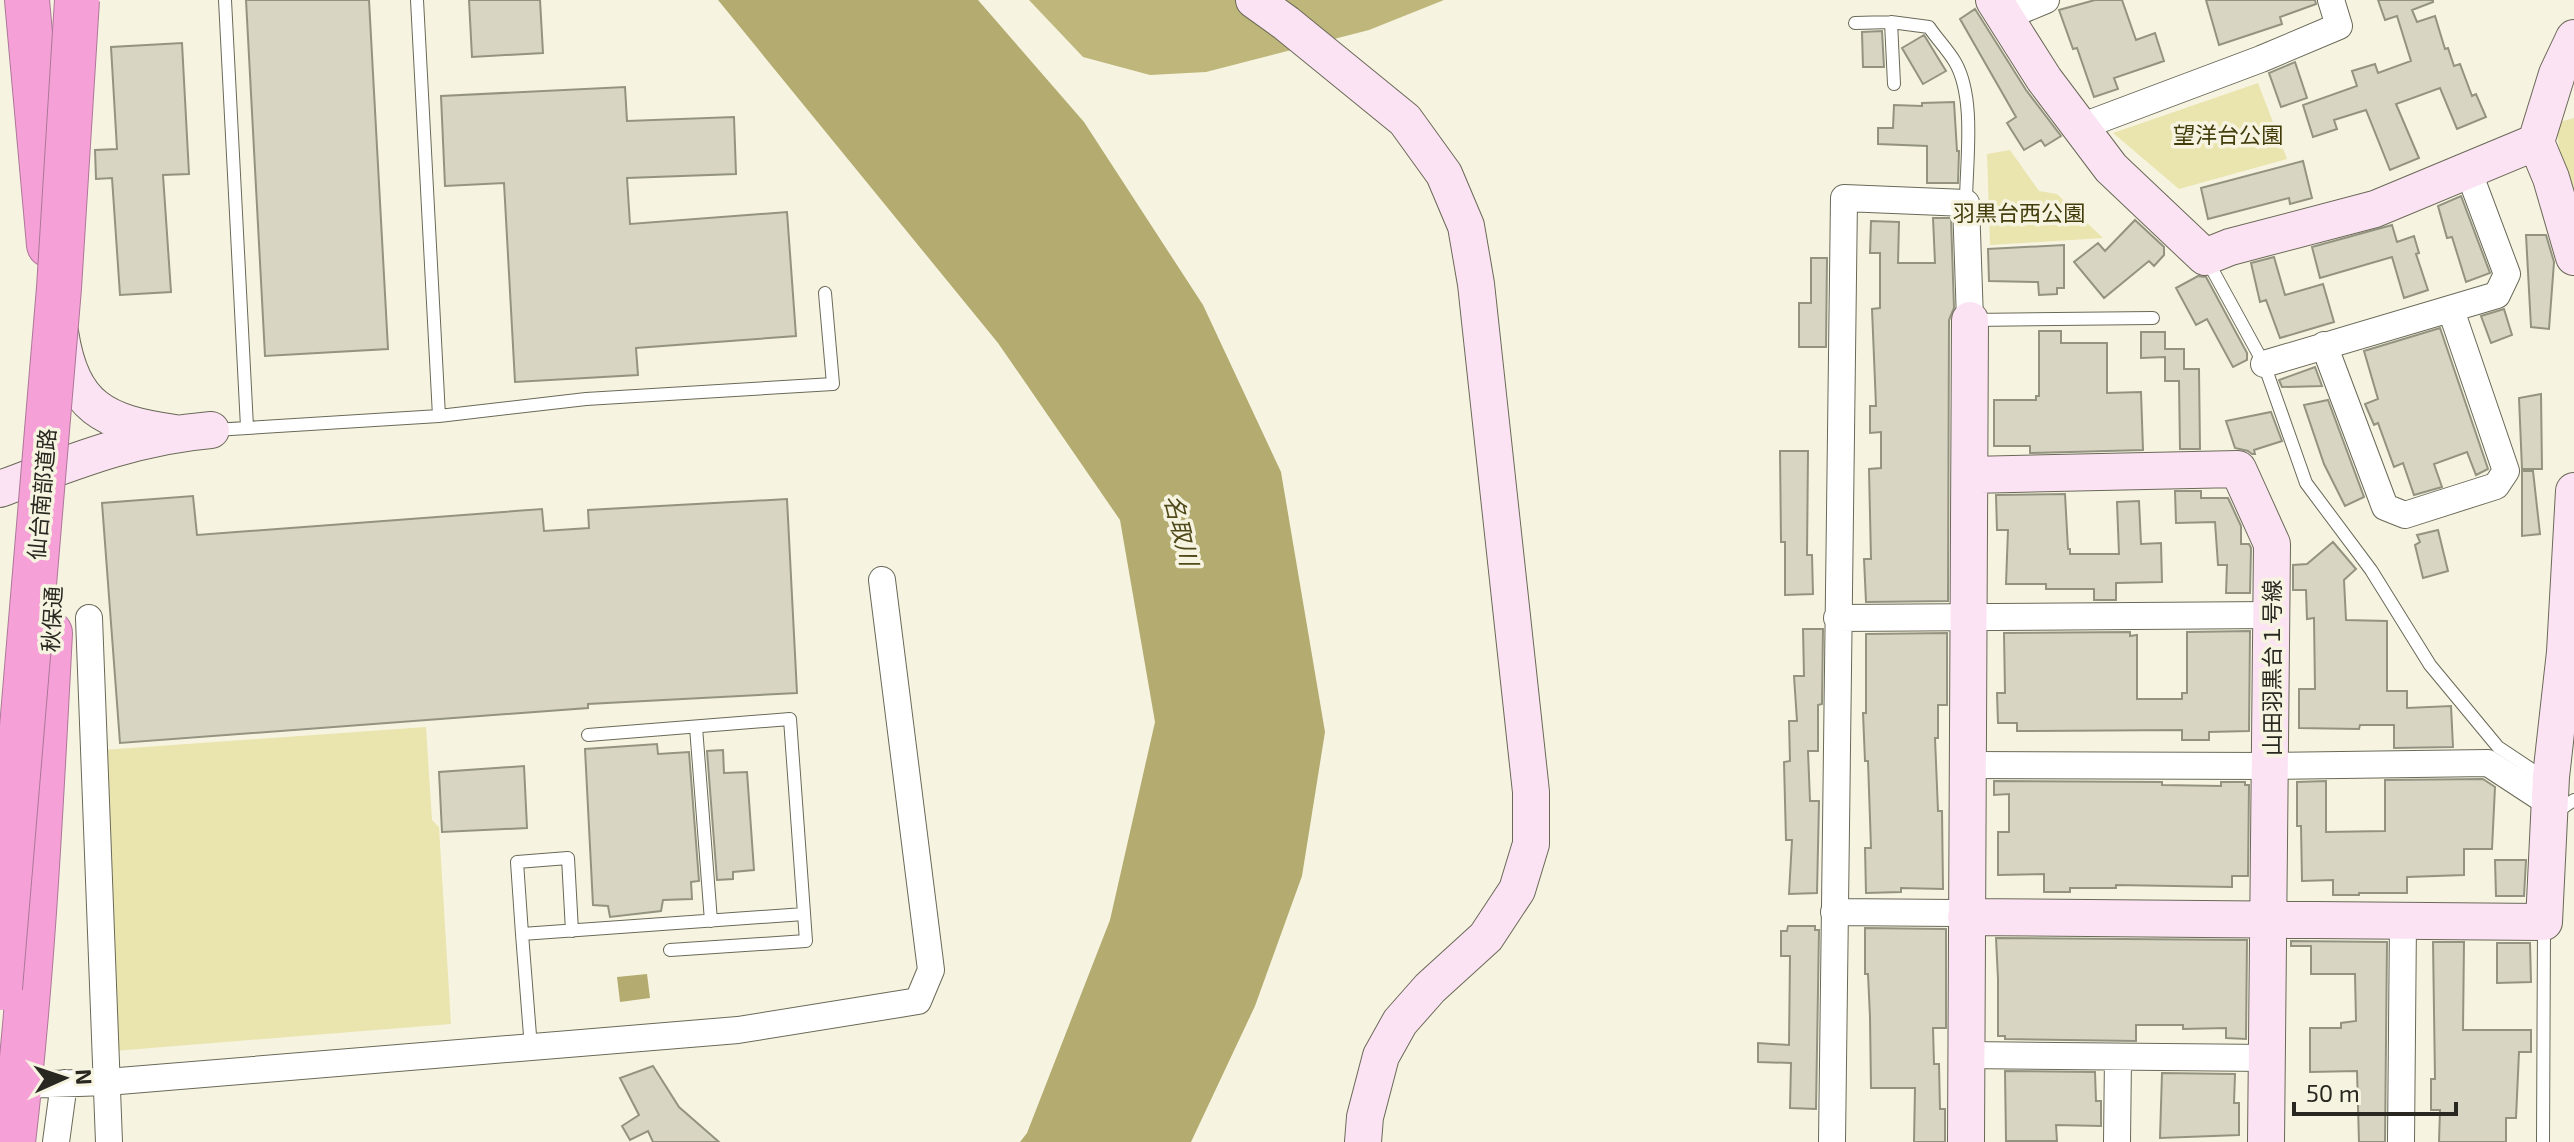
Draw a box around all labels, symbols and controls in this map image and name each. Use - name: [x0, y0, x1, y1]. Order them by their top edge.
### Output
- park label: 望洋台公園: [2173, 121, 2283, 147]
- park label: 羽黒台西公園: [1953, 199, 2085, 225]
- street label: 仙台南部道路: [22, 427, 60, 561]
- water label: 名取川: [1159, 492, 1206, 571]
- street label: 山田羽黒台１号線: [2258, 580, 2284, 756]
- street label: 秋保通: [36, 585, 66, 653]
- north arrow: [24, 1038, 104, 1118]
- scale bar: [2294, 1066, 2456, 1116]
- text: N: [72, 1068, 98, 1086]
- text: 50 m: [2306, 1078, 2360, 1107]

